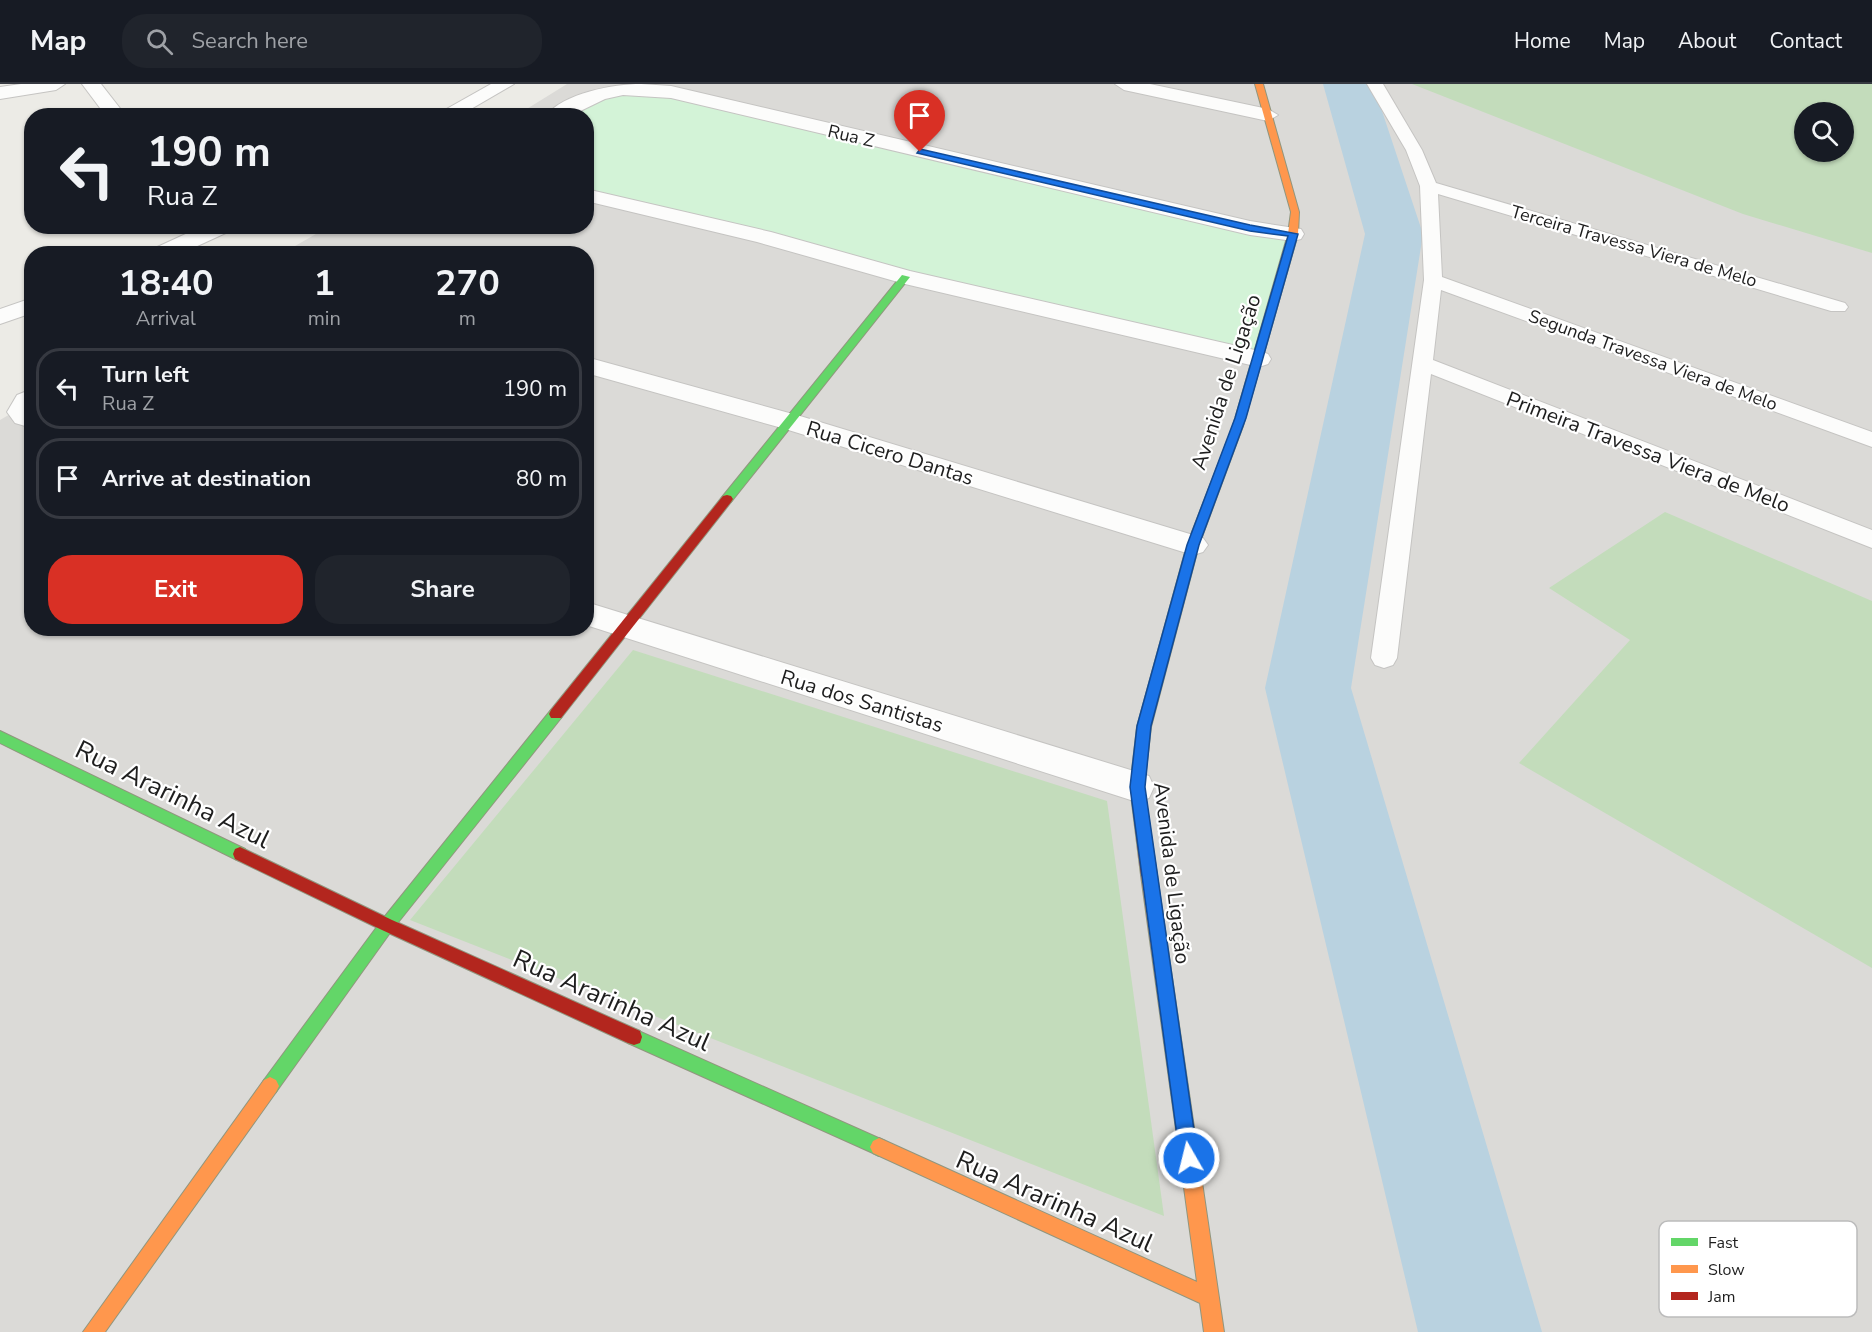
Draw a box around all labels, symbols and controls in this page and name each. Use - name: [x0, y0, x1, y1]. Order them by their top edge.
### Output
- search box: [122, 14, 542, 68]
- text: Map: [30, 22, 86, 60]
- icon: search: [143, 25, 176, 58]
- text: Search here: [191, 26, 308, 56]
- text: Home: [1514, 27, 1571, 55]
- text: Map: [1604, 27, 1645, 55]
- text: About: [1678, 27, 1736, 55]
- text: Contact: [1769, 27, 1842, 55]
- pin: [894, 90, 945, 152]
- icon: arrive: [903, 99, 936, 132]
- map controls: [1794, 102, 1854, 162]
- button: search: [1794, 102, 1854, 162]
- street label: Rua Z: [825, 119, 877, 153]
- text: 190 m: [147, 124, 271, 181]
- icon: left: [48, 132, 126, 210]
- text: Rua Z: [147, 178, 217, 215]
- street label: Terceira Travessa Viera de Melo: [1508, 199, 1760, 293]
- text: 18:40: [118, 259, 214, 308]
- text: 1: [313, 259, 335, 308]
- text: 270: [435, 259, 500, 308]
- street label: Avenida de Ligação: [1184, 291, 1268, 473]
- street label: Segunda Travessa Viera de Melo: [1525, 304, 1781, 416]
- text: Arrival: [136, 305, 196, 332]
- text: min: [308, 305, 341, 332]
- text: m: [459, 305, 476, 332]
- text: Turn left: [102, 360, 189, 390]
- icon: left: [51, 372, 84, 405]
- text: 190 m: [503, 374, 567, 404]
- street label: Primeira Travessa Viera de Melo: [1502, 385, 1794, 519]
- text: Rua Z: [102, 390, 154, 417]
- street label: Rua Cicero Dantas: [803, 414, 977, 492]
- icon: arrive: [51, 462, 84, 495]
- text: Arrive at destination: [102, 464, 311, 494]
- text: 80 m: [516, 464, 567, 494]
- button: Exit: [48, 555, 303, 624]
- button: Share: [315, 555, 570, 624]
- street label: Rua dos Santistas: [777, 663, 947, 739]
- street label: Rua Ararinha Azul: [69, 732, 276, 857]
- street label: Avenida de Ligação: [1147, 780, 1197, 966]
- street label: Rua Ararinha Azul: [507, 941, 716, 1060]
- position arrow: [1157, 1126, 1221, 1190]
- street label: Rua Ararinha Azul: [950, 1142, 1159, 1261]
- legend: [1659, 1221, 1857, 1317]
- text: Fast: [1708, 1232, 1739, 1254]
- text: Slow: [1708, 1259, 1745, 1281]
- text: Jam: [1707, 1286, 1735, 1308]

